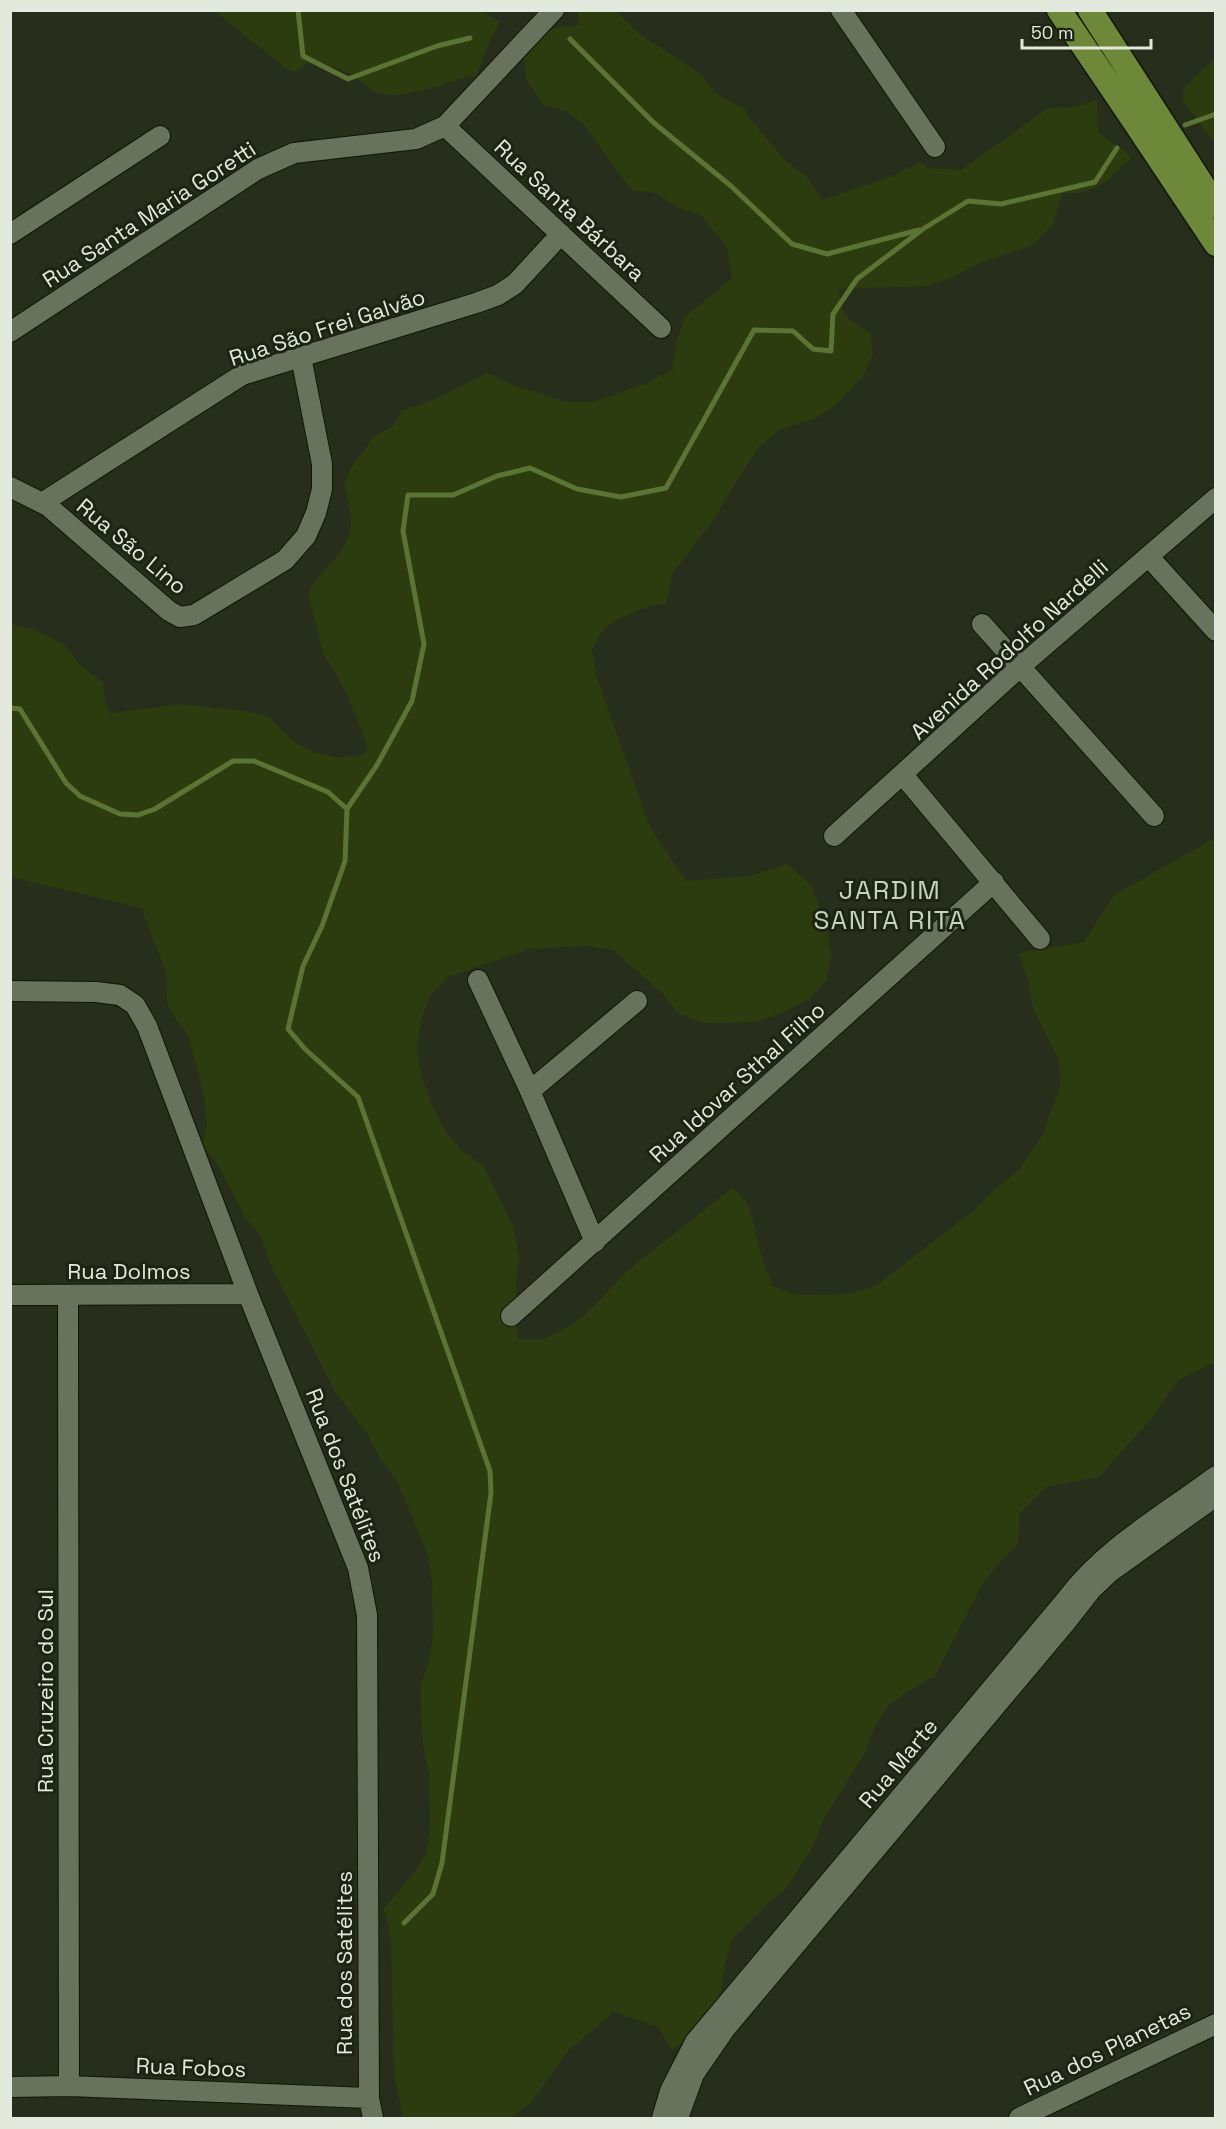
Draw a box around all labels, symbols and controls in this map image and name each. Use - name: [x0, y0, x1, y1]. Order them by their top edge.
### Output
- scale bar: [1022, 12, 1151, 50]
- text: 50 m: [1031, 21, 1073, 44]
- street label: Rua Santa Bárbara: [489, 133, 652, 287]
- street label: Rua Santa Maria Goretti: [37, 135, 261, 293]
- street label: Rua São Frei Galvão: [225, 282, 429, 372]
- street label: Rua São Lino: [71, 492, 193, 600]
- street label: Avenida Rodolfo Nardelli: [904, 553, 1114, 745]
- district label: JARDIM SANTA RITA: [813, 873, 967, 937]
- street label: Rua Idovar Sthal Filho: [643, 996, 831, 1168]
- street label: Rua Dolmos: [67, 1257, 191, 1285]
- street label: Rua dos Satélites: [300, 1384, 392, 1566]
- street label: Rua Cruzeiro do Sul: [31, 1589, 59, 1793]
- street label: Rua Marte: [852, 1712, 944, 1814]
- street label: Rua dos Satélites: [330, 1871, 358, 2055]
- street label: Rua dos Planetas: [1019, 1996, 1195, 2102]
- street label: Rua Fobos: [135, 2051, 247, 2083]

